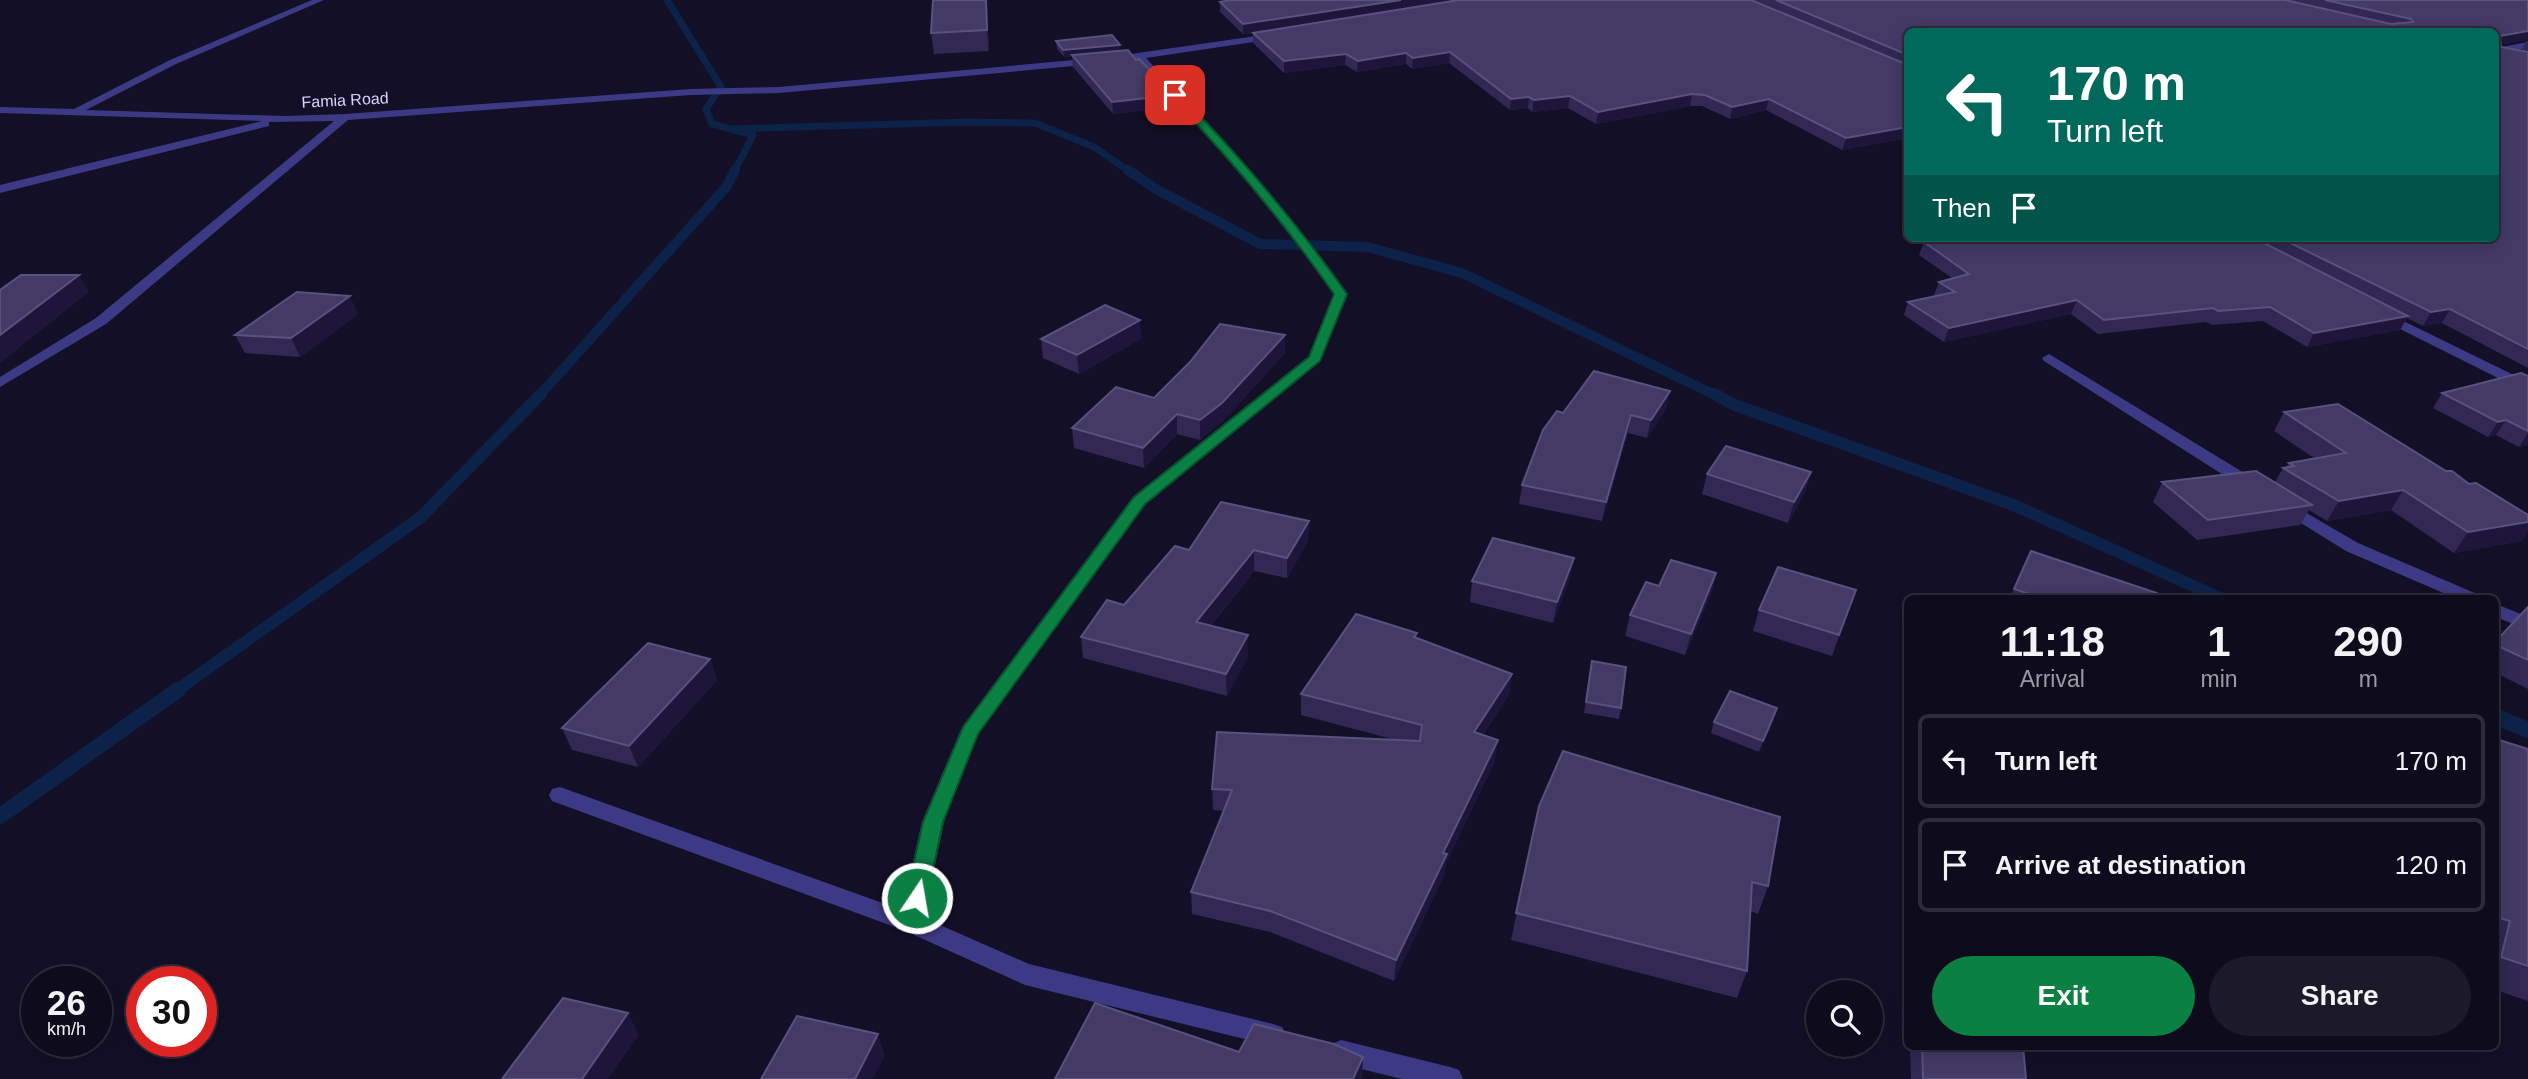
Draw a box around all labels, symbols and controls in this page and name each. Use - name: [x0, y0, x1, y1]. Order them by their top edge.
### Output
- icon: left: [1932, 56, 2023, 147]
- text: 170 m: [2047, 56, 2186, 110]
- pin: [1145, 65, 1205, 125]
- icon: arrive: [1156, 76, 1194, 114]
- street label: Famia Road: [301, 89, 389, 111]
- text: Turn left: [2047, 113, 2163, 149]
- icon: arrive: [2005, 189, 2043, 227]
- text: Then: [1932, 193, 1991, 223]
- text: 11:18: [2000, 618, 2105, 665]
- text: 1: [2207, 618, 2231, 665]
- text: 290: [2333, 618, 2403, 665]
- text: Arrival: [2020, 666, 2085, 692]
- text: min: [2200, 666, 2238, 692]
- text: m: [2359, 666, 2378, 692]
- icon: left: [1936, 742, 1974, 780]
- text: Turn left: [1995, 746, 2097, 776]
- text: 170 m: [2395, 746, 2467, 776]
- icon: arrive: [1936, 846, 1974, 884]
- text: Arrive at destination: [1995, 850, 2246, 880]
- text: 120 m: [2395, 850, 2467, 880]
- position arrow: [880, 861, 954, 935]
- button: Exit: [1932, 956, 2195, 1036]
- button: Share: [2209, 956, 2471, 1036]
- speed limit sign: 30: [126, 966, 217, 1057]
- map controls: [1806, 980, 1883, 1057]
- button: search: [1806, 980, 1883, 1057]
- text: 26: [47, 983, 86, 1022]
- text: km/h: [47, 1019, 86, 1039]

